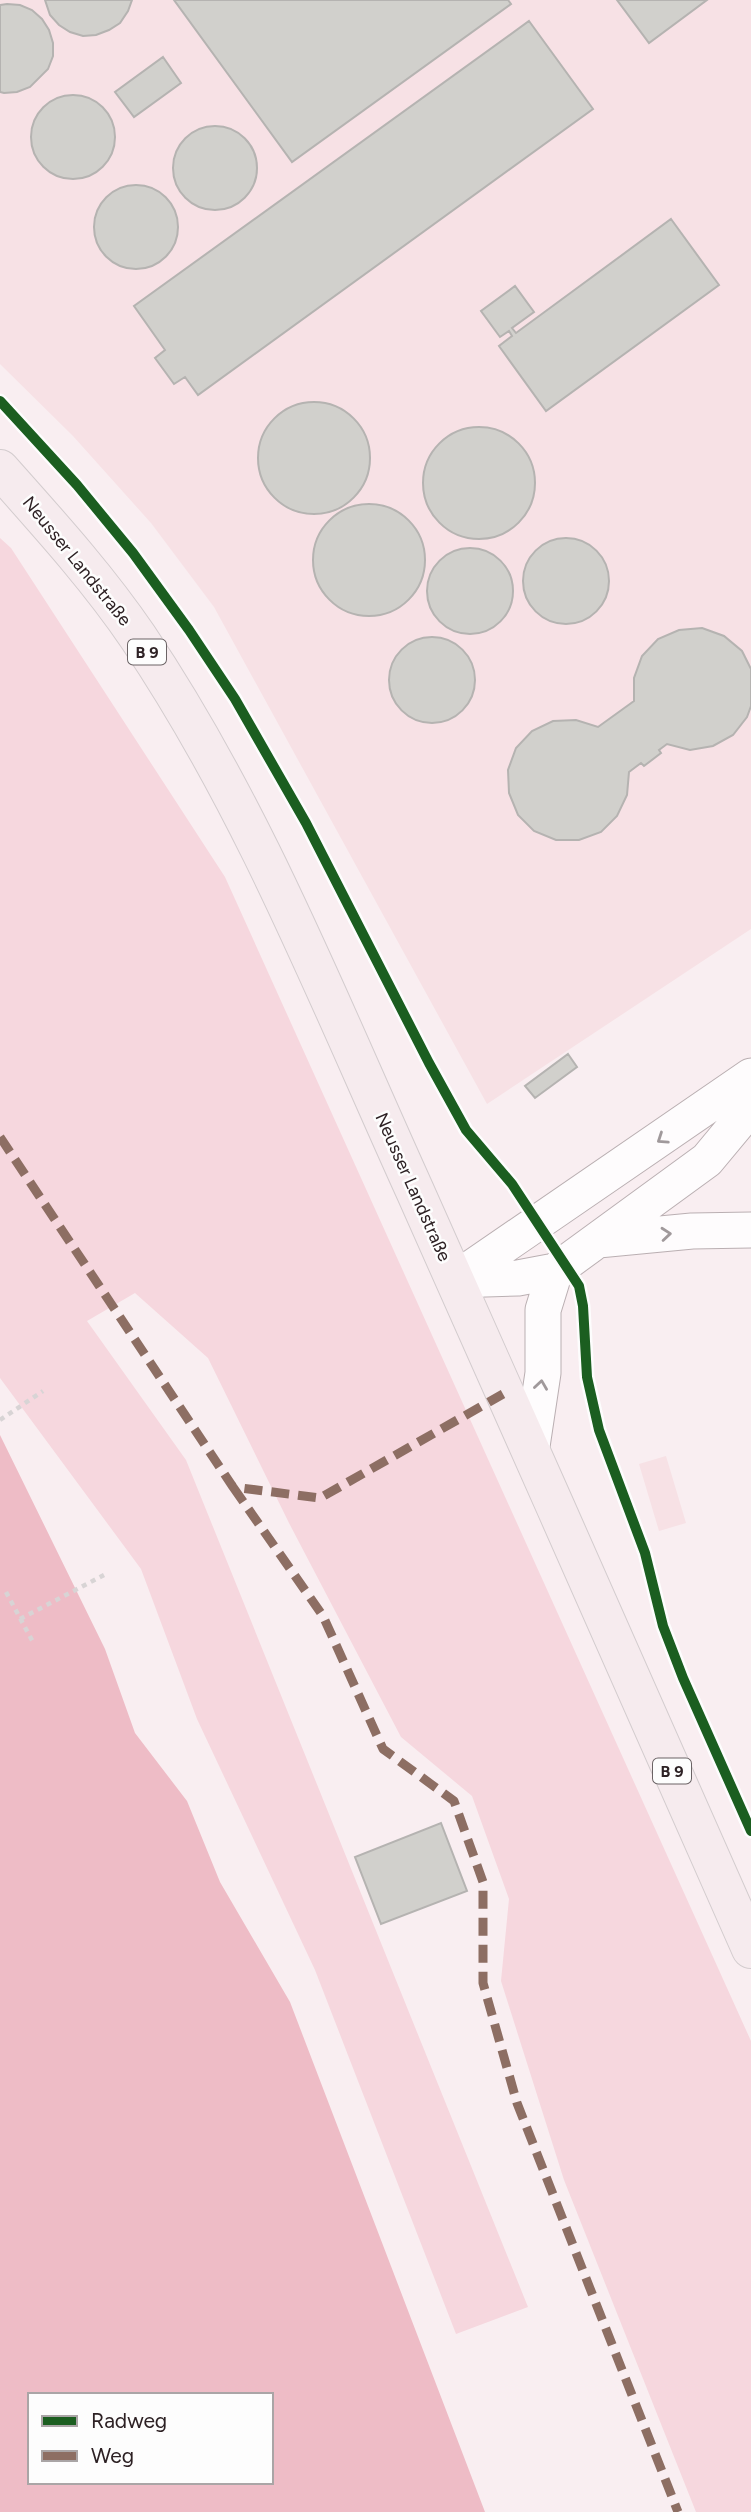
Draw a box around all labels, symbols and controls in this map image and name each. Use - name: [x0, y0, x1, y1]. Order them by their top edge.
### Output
- street label: Neusser Landstraße: [18, 492, 136, 630]
- road number: B 9: [128, 639, 166, 664]
- street label: Neusser Landstraße: [370, 1109, 456, 1265]
- one-way arrow: [657, 1130, 670, 1143]
- one-way arrow: [661, 1227, 672, 1242]
- one-way arrow: [534, 1379, 549, 1391]
- road number: B 9: [653, 1758, 691, 1784]
- legend: [28, 2393, 273, 2484]
- text: Radweg: [91, 2408, 167, 2433]
- text: Weg: [91, 2443, 134, 2468]

